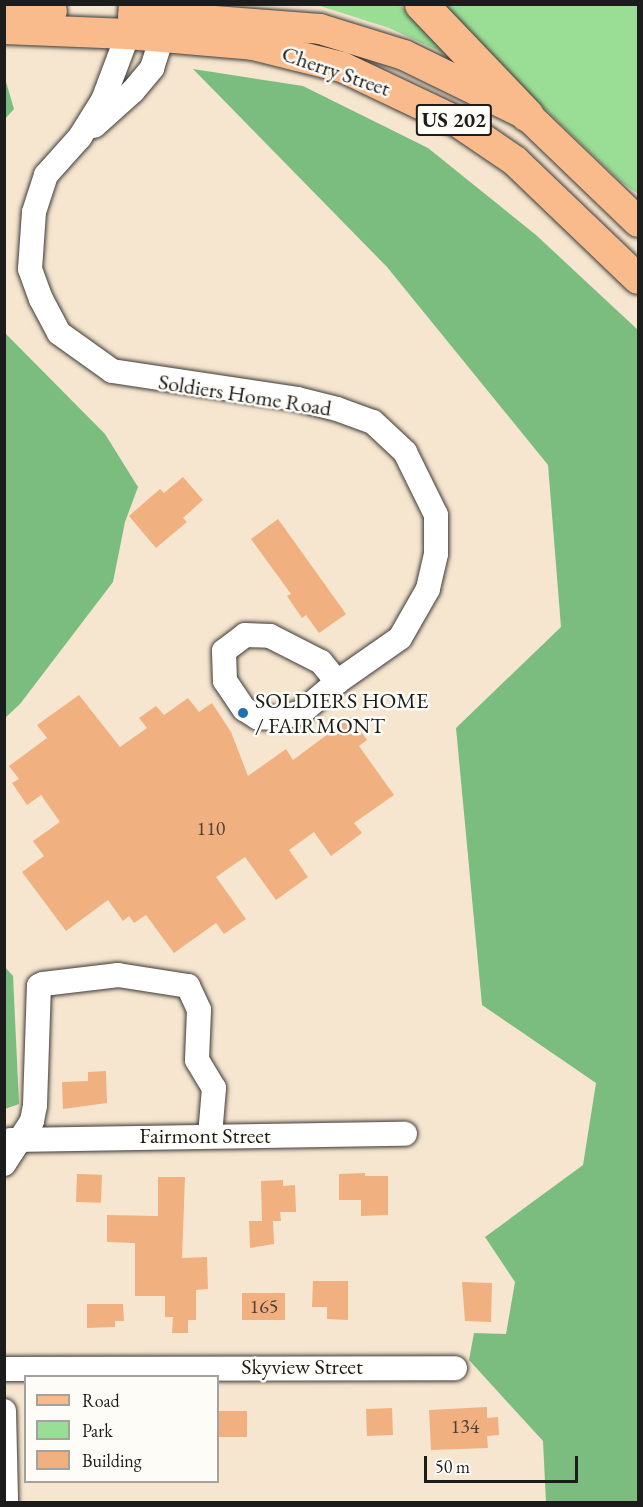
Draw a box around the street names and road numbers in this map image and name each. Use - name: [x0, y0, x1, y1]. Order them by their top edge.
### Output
- street label: Cherry Street: [278, 40, 394, 102]
- road number: US 202: [415, 102, 493, 138]
- street label: Soldiers Home Road: [157, 368, 333, 422]
- street label: Fairmont Street: [139, 1123, 271, 1149]
- street label: Skyview Street: [241, 1354, 363, 1380]

